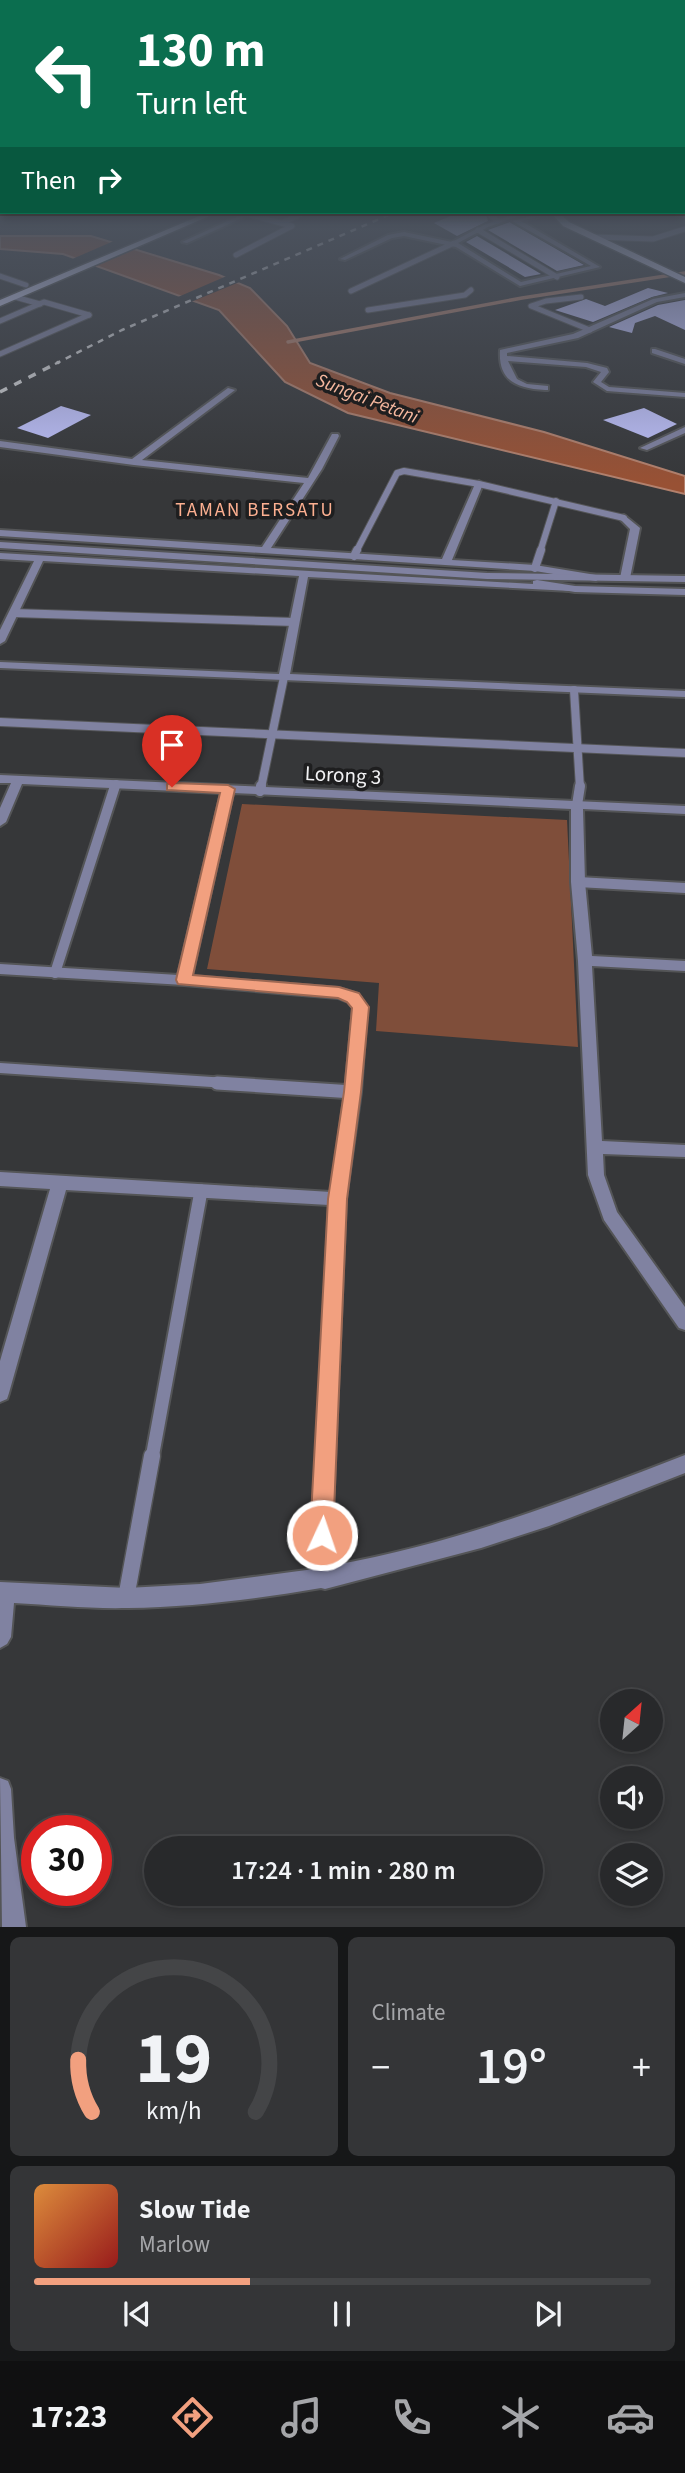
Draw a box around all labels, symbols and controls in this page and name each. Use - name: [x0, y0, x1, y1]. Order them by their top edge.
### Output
- text: 130 m: [136, 16, 265, 86]
- icon: left: [21, 28, 112, 119]
- text: Turn left: [136, 81, 247, 127]
- icon: right: [90, 161, 128, 199]
- text: Then: [21, 162, 76, 199]
- water label: Sungai Petani: [312, 367, 423, 431]
- district label: TAMAN BERSATU: [175, 497, 335, 524]
- pin: [142, 715, 202, 787]
- icon: arrive: [153, 726, 191, 764]
- street label: Lorong 3: [304, 758, 382, 792]
- position arrow: [285, 1498, 359, 1572]
- north arrow: [600, 1689, 663, 1752]
- map controls: [600, 1689, 663, 1906]
- button: sound: [600, 1766, 663, 1829]
- speed limit sign: 30: [21, 1815, 112, 1906]
- button: layers: [600, 1843, 663, 1906]
- text: 17:24 · 1 min · 280 m: [231, 1852, 456, 1889]
- text: Climate: [372, 1996, 445, 2029]
- text: 19: [135, 2008, 212, 2112]
- text: 19°: [476, 2030, 547, 2104]
- text: −: [372, 2041, 390, 2095]
- text: +: [632, 2041, 651, 2095]
- text: km/h: [146, 2093, 202, 2129]
- text: Slow Tide: [139, 2191, 250, 2228]
- text: Marlow: [139, 2228, 210, 2261]
- icon: previous: [118, 2295, 156, 2333]
- icon: pause: [323, 2295, 361, 2333]
- icon: next: [529, 2295, 567, 2333]
- icon: directions: [168, 2393, 217, 2442]
- icon: music: [277, 2393, 326, 2442]
- icon: phone: [387, 2393, 436, 2442]
- icon: climate: [496, 2393, 545, 2442]
- icon: car: [606, 2393, 655, 2442]
- text: 17:23: [30, 2394, 107, 2440]

